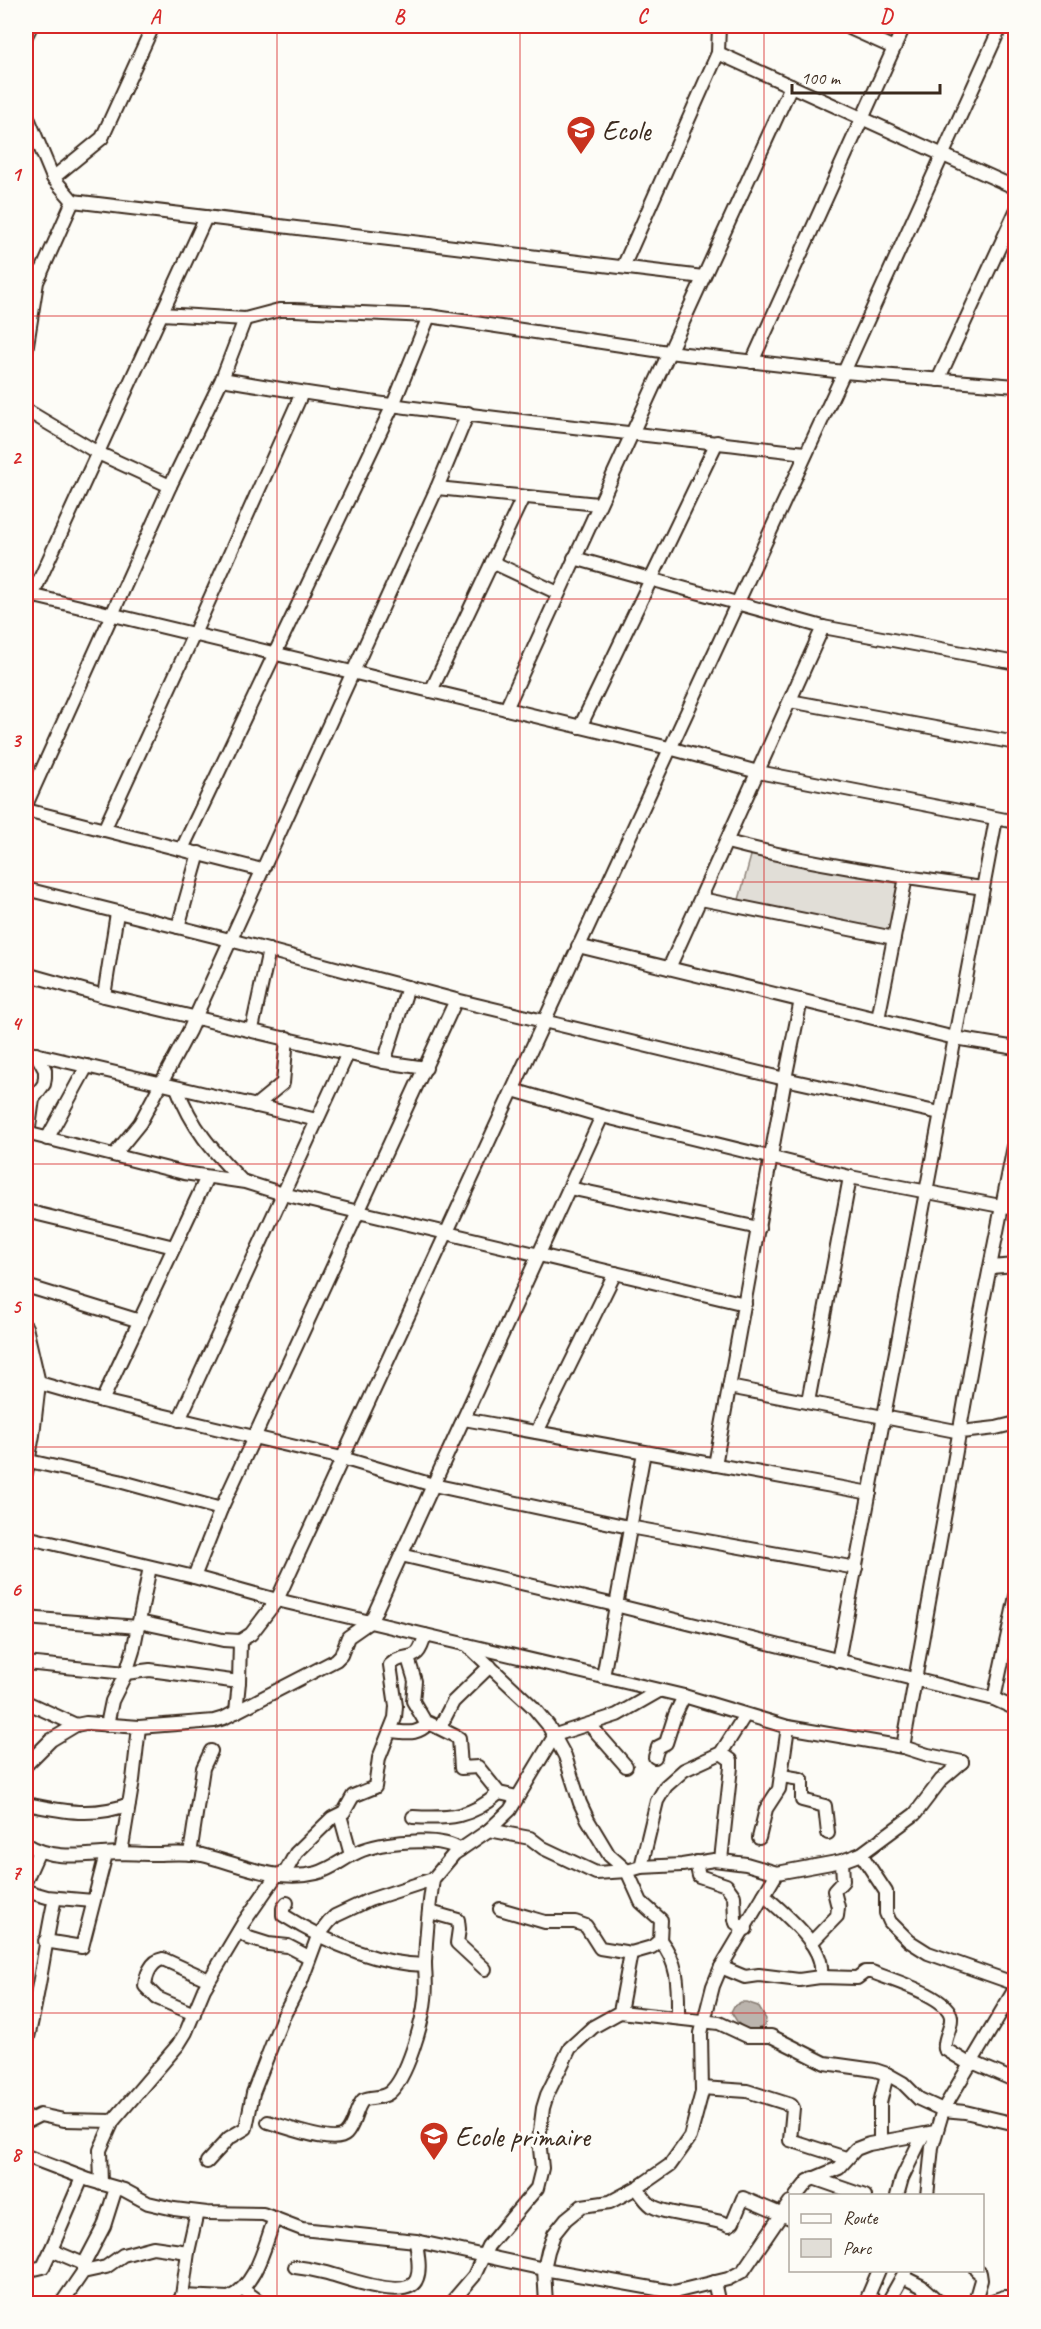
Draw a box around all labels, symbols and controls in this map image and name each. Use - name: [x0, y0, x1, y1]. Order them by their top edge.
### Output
- text: A: [150, 4, 162, 29]
- text: B: [394, 4, 406, 29]
- text: C: [637, 4, 649, 29]
- text: D: [880, 4, 894, 29]
- scale bar: [792, 57, 940, 95]
- text: 100 m: [801, 67, 842, 89]
- place label: Ecole: [602, 113, 652, 148]
- school or university icon: Ecole: [565, 114, 597, 156]
- text: 1: [12, 162, 23, 187]
- text: 2: [12, 445, 23, 470]
- text: 3: [12, 728, 23, 753]
- text: 4: [12, 1011, 24, 1036]
- text: 5: [12, 1294, 23, 1319]
- text: 6: [11, 1577, 22, 1602]
- text: 7: [12, 1860, 23, 1885]
- place label: Ecole primaire: [455, 2119, 592, 2154]
- school or university icon: Ecole primaire: [418, 2120, 450, 2162]
- text: 8: [12, 2142, 24, 2167]
- legend: [789, 2194, 984, 2272]
- text: Route: [843, 2207, 878, 2229]
- text: Parc: [843, 2237, 872, 2259]

